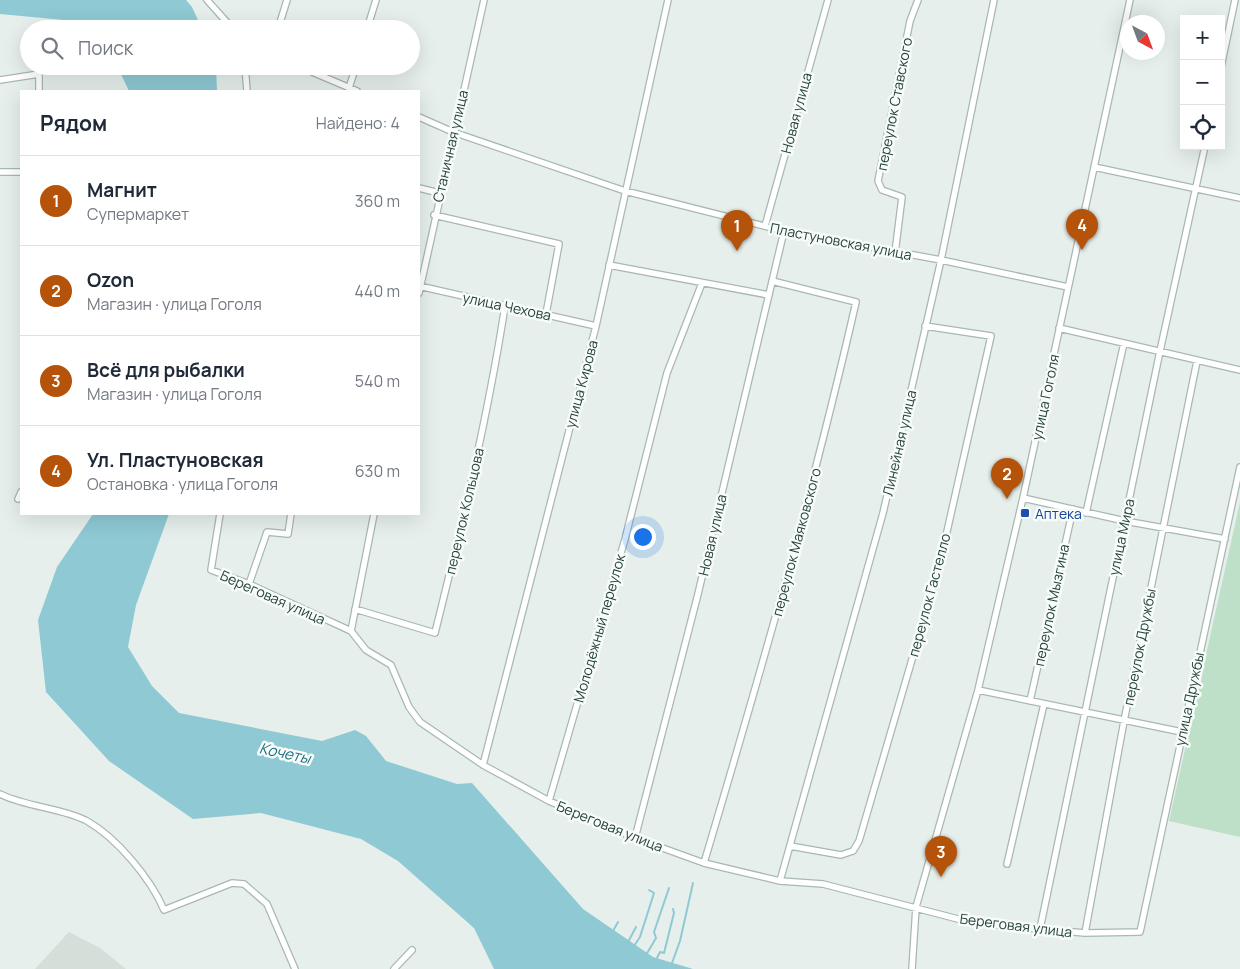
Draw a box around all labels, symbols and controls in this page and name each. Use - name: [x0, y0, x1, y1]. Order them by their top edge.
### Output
- north arrow: [1120, 15, 1165, 60]
- map controls: [1180, 15, 1225, 150]
- button: +: [1180, 15, 1225, 60]
- search box: [20, 20, 420, 75]
- icon: search: [38, 34, 66, 62]
- text: Поиск: [78, 35, 133, 61]
- street label: переулок Ставского: [872, 36, 916, 172]
- button: −: [1180, 60, 1225, 105]
- street label: Новая улица: [776, 70, 816, 156]
- street label: Станичная улица: [428, 88, 472, 204]
- button: locate: [1180, 105, 1225, 150]
- text: Рядом: [40, 109, 107, 137]
- text: Найдено: 4: [316, 112, 400, 134]
- text: Магнит: [87, 177, 157, 203]
- text: 1: [52, 190, 60, 212]
- text: 360 m: [355, 190, 400, 212]
- text: Супермаркет: [87, 203, 189, 225]
- pin: 4: [1066, 209, 1098, 250]
- pin: 1: [721, 210, 753, 251]
- street label: Пластуновская улица: [768, 218, 914, 264]
- text: Ozon: [87, 267, 134, 293]
- text: 2: [51, 280, 61, 302]
- text: 440 m: [354, 280, 400, 302]
- street label: улица Чехова: [461, 287, 553, 325]
- text: Магазин · улица Гоголя: [87, 293, 262, 315]
- street label: улица Кирова: [560, 338, 602, 430]
- street label: улица Гоголя: [1027, 352, 1063, 442]
- text: Всё для рыбалки: [87, 357, 245, 383]
- text: 3: [51, 370, 61, 392]
- text: 540 m: [355, 370, 400, 392]
- text: Магазин · улица Гоголя: [87, 383, 262, 405]
- street label: Линейная улица: [878, 388, 920, 498]
- street label: переулок Кольцова: [440, 446, 488, 576]
- text: Ул. Пластуновская: [87, 447, 263, 473]
- pin: 2: [991, 458, 1023, 499]
- text: 4: [51, 460, 61, 482]
- text: 630 m: [355, 460, 400, 482]
- street label: переулок Маяковского: [767, 466, 825, 618]
- text: Остановка · улица Гоголя: [87, 473, 278, 495]
- street label: Новая улица: [693, 492, 731, 578]
- street label: улица Мира: [1104, 497, 1138, 577]
- place label: Аптека: [1035, 504, 1082, 523]
- marker: Аптека: [1019, 507, 1031, 519]
- your location: [630, 524, 656, 550]
- street label: переулок Гастелло: [903, 531, 955, 659]
- street label: переулок Мызгина: [1029, 542, 1073, 668]
- street label: Молодёжный переулок: [569, 550, 630, 705]
- street label: Береговая улица: [217, 565, 329, 629]
- street label: переулок Дружбы: [1118, 587, 1160, 707]
- street label: улица Дружбы: [1170, 650, 1208, 748]
- water label: Кочеты: [258, 737, 314, 769]
- street label: Береговая улица: [554, 796, 666, 856]
- pin: 3: [925, 836, 957, 877]
- street label: Береговая улица: [959, 909, 1073, 941]

